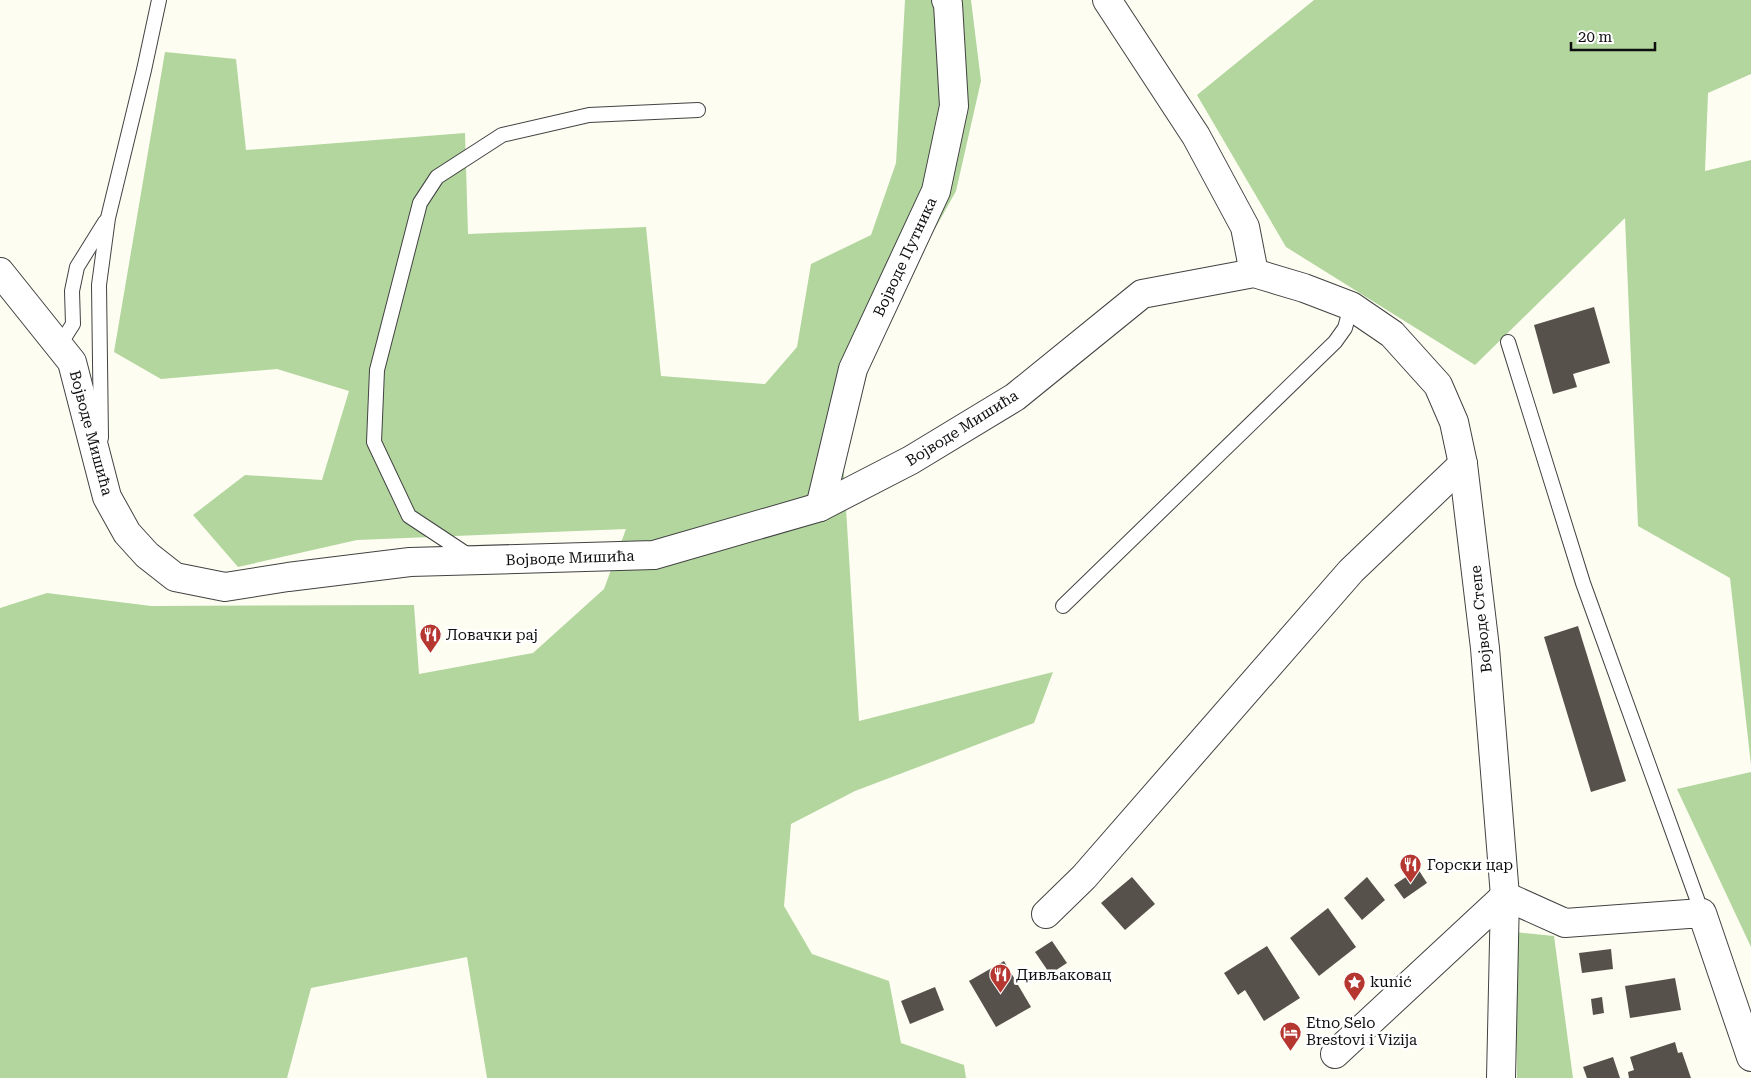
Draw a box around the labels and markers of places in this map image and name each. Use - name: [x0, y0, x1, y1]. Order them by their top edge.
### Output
- restaurant icon: Ловачки рај: [418, 623, 442, 654]
- place label: Ловачки рај: [446, 626, 538, 644]
- restaurant icon: Горски цар: [1399, 853, 1423, 884]
- place label: Горски цар: [1427, 856, 1513, 874]
- restaurant icon: Дивљаковац: [988, 963, 1012, 994]
- place label: Дивљаковац: [1016, 966, 1112, 984]
- place icon: kunić: [1342, 970, 1366, 1001]
- place label: kunić: [1370, 973, 1412, 991]
- place label: Etno Selo Brestovi i Vizija: [1306, 1014, 1417, 1049]
- hotel icon: Etno Selo Brestovi i Vizija: [1278, 1020, 1302, 1051]

